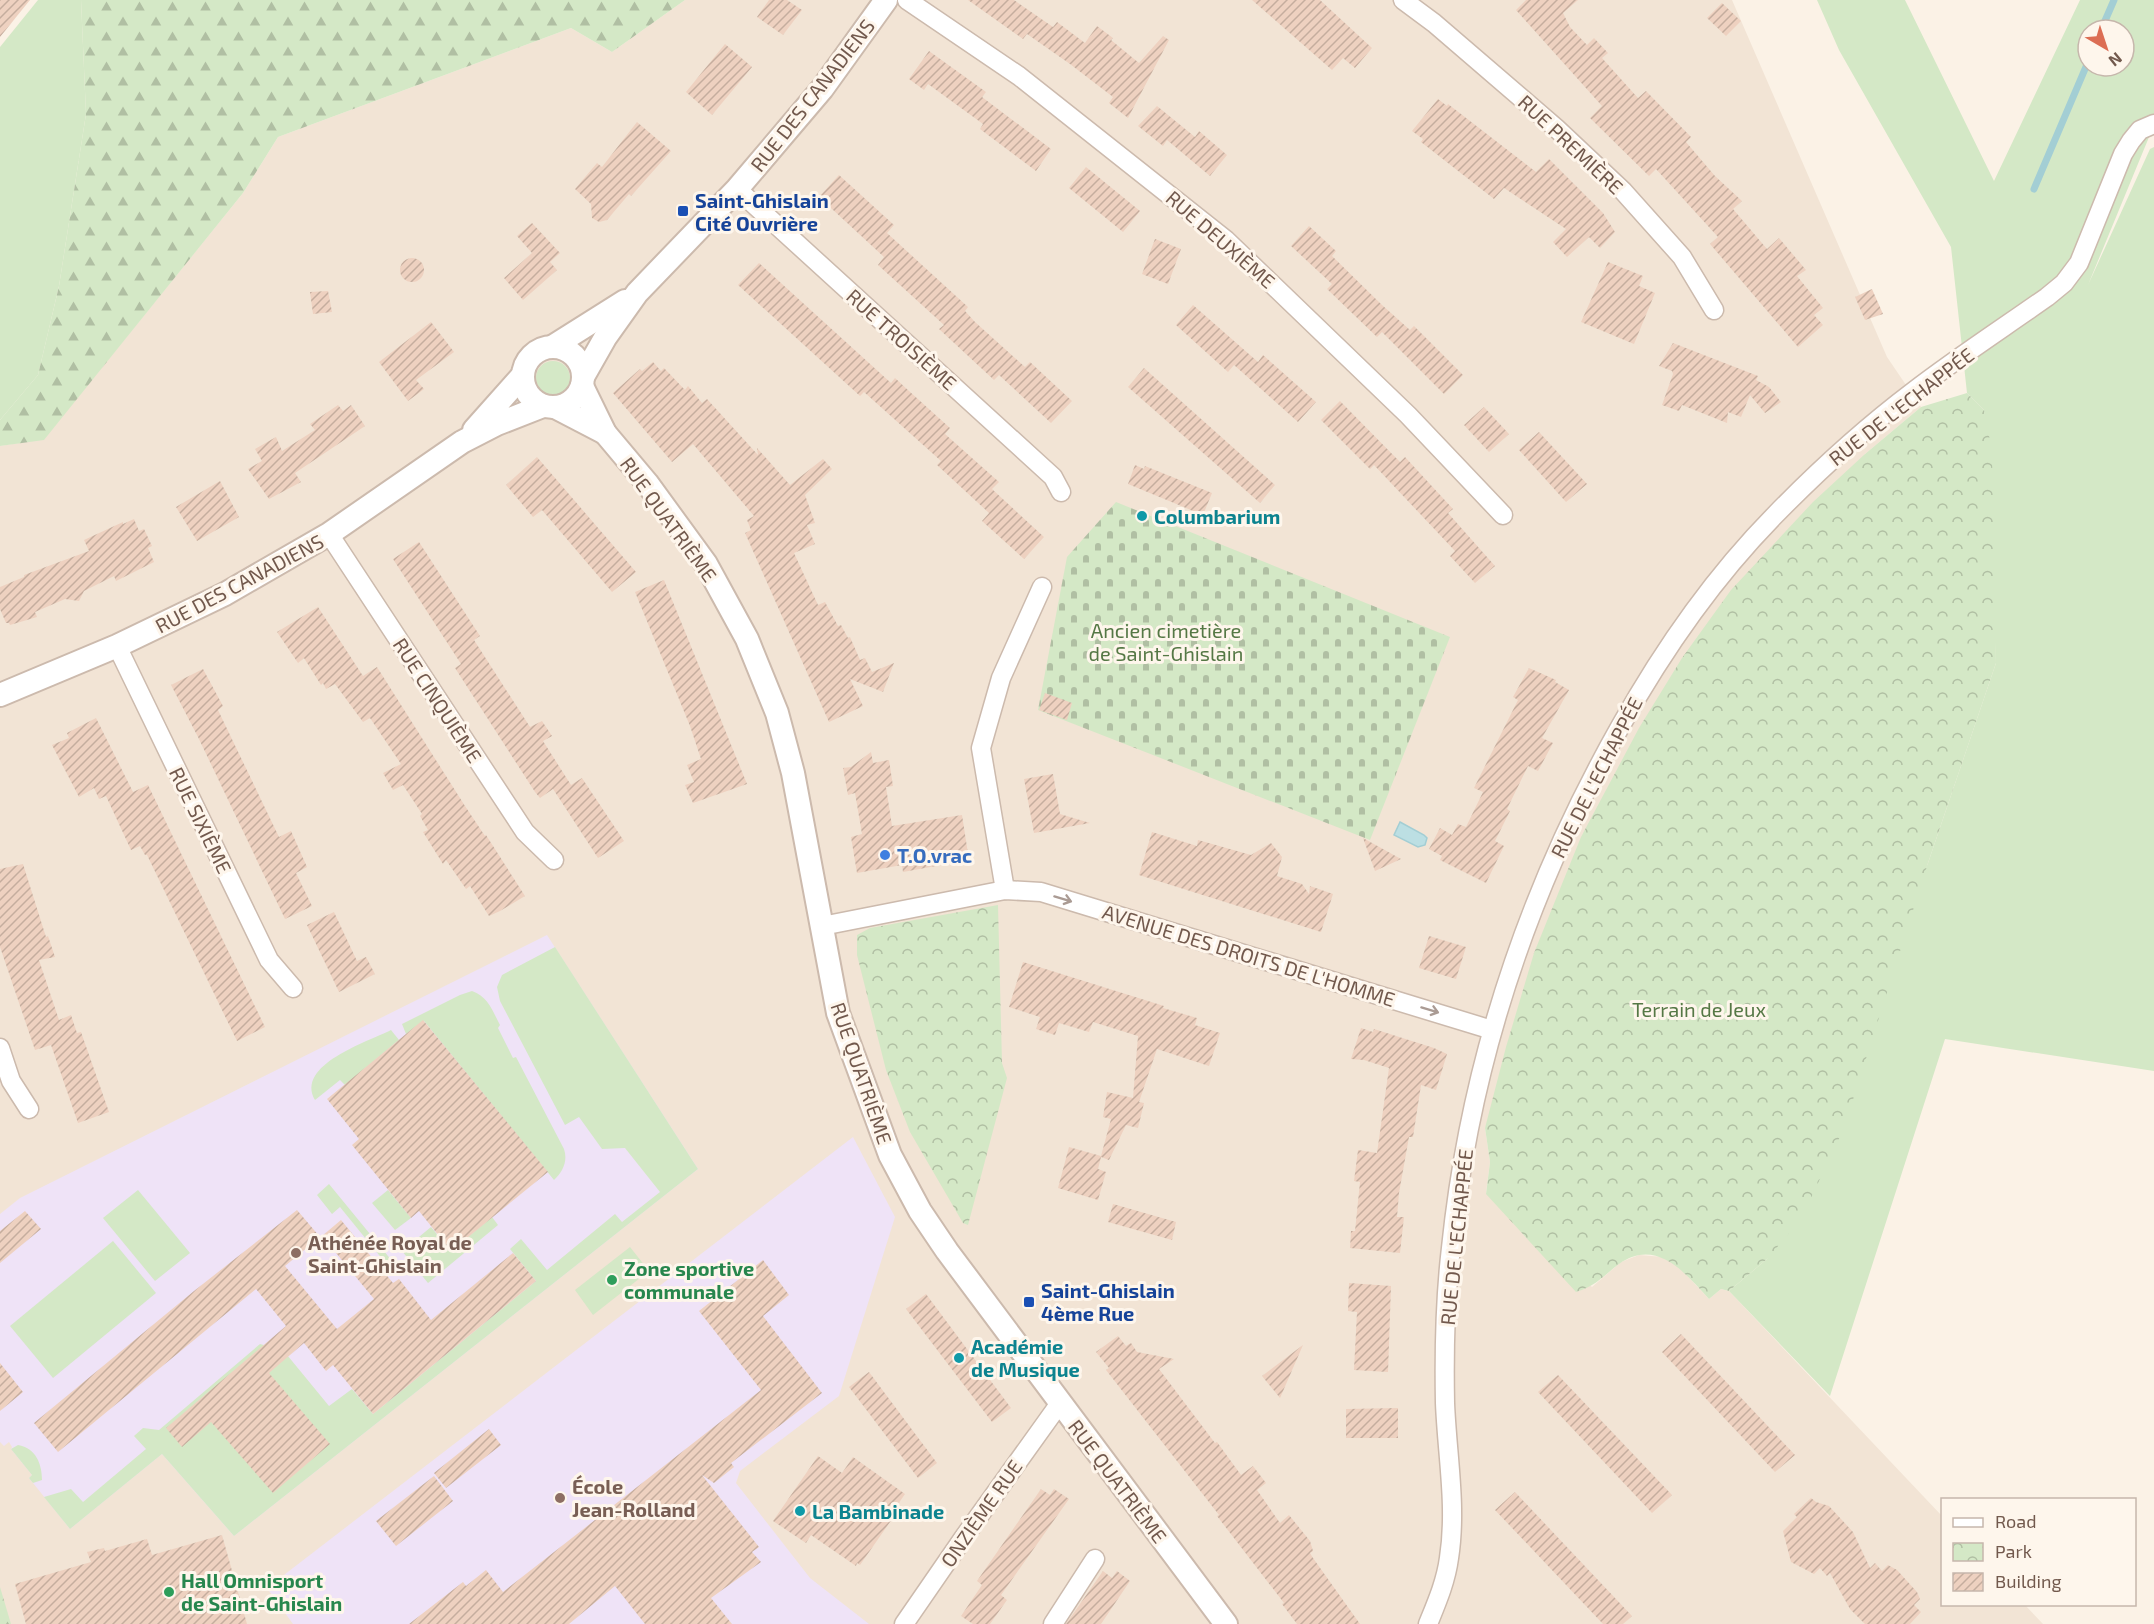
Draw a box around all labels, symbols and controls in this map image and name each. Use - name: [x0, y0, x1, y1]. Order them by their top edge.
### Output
- street label: RUE DES CANADIENS: [745, 14, 879, 176]
- north arrow: [2076, 18, 2136, 78]
- text: N: [2105, 49, 2126, 71]
- street label: RUE PREMIÈRE: [1514, 89, 1628, 199]
- street label: RUE DEUXIÈME: [1162, 185, 1280, 293]
- place label: Saint-Ghislain Cité Ouvrière: [695, 188, 829, 235]
- marker: Saint-Ghislain Cité Ouvrière: [676, 204, 690, 218]
- street label: RUE TROISIÈME: [842, 283, 962, 395]
- street label: RUE DE L'ECHAPPÉE: [1824, 342, 1978, 470]
- street label: RUE QUATRIÈME: [616, 452, 722, 586]
- place label: Columbarium: [1154, 504, 1280, 528]
- marker: Columbarium: [1135, 509, 1149, 523]
- street label: RUE DES CANADIENS: [151, 529, 327, 637]
- park label: Ancien cimetière de Saint-Ghislain: [1089, 618, 1243, 665]
- street label: RUE CINQUIÈME: [389, 633, 487, 767]
- street label: RUE DE L'ECHAPPÉE: [1545, 693, 1647, 861]
- street label: RUE SIXIÈME: [165, 763, 237, 877]
- place label: T.O.vrac: [897, 843, 972, 867]
- marker: T.O.vrac: [878, 848, 892, 862]
- one-way arrow: [1053, 894, 1072, 905]
- street label: AVENUE DES DROITS DE L'HOMME: [1100, 899, 1398, 1011]
- park label: Terrain de Jeux: [1632, 997, 1766, 1021]
- street label: RUE QUATRIÈME: [826, 999, 898, 1147]
- one-way arrow: [1420, 1006, 1439, 1017]
- street label: RUE DE L'ECHAPPÉE: [1435, 1148, 1477, 1326]
- place label: Athénée Royal de Saint-Ghislain: [308, 1230, 472, 1277]
- marker: Athénée Royal de Saint-Ghislain: [289, 1246, 303, 1260]
- place label: Zone sportive communale: [624, 1256, 754, 1303]
- marker: Zone sportive communale: [605, 1273, 619, 1287]
- place label: Saint-Ghislain 4ème Rue: [1041, 1278, 1175, 1325]
- marker: Saint-Ghislain 4ème Rue: [1022, 1295, 1036, 1309]
- place label: Académie de Musique: [971, 1334, 1080, 1381]
- marker: Académie de Musique: [952, 1351, 966, 1365]
- street label: RUE QUATRIÈME: [1064, 1415, 1172, 1547]
- street label: ONZIÈME RUE: [935, 1455, 1027, 1571]
- place label: École Jean-Rolland: [572, 1474, 696, 1521]
- marker: École Jean-Rolland: [553, 1491, 567, 1505]
- legend: [1941, 1498, 2136, 1606]
- place label: La Bambinade: [812, 1499, 944, 1523]
- marker: La Bambinade: [793, 1504, 807, 1518]
- text: Road: [1995, 1510, 2036, 1532]
- text: Park: [1995, 1540, 2032, 1562]
- place label: Hall Omnisport de Saint-Ghislain: [181, 1568, 342, 1615]
- text: Building: [1995, 1570, 2062, 1592]
- marker: Hall Omnisport de Saint-Ghislain: [162, 1585, 176, 1599]

